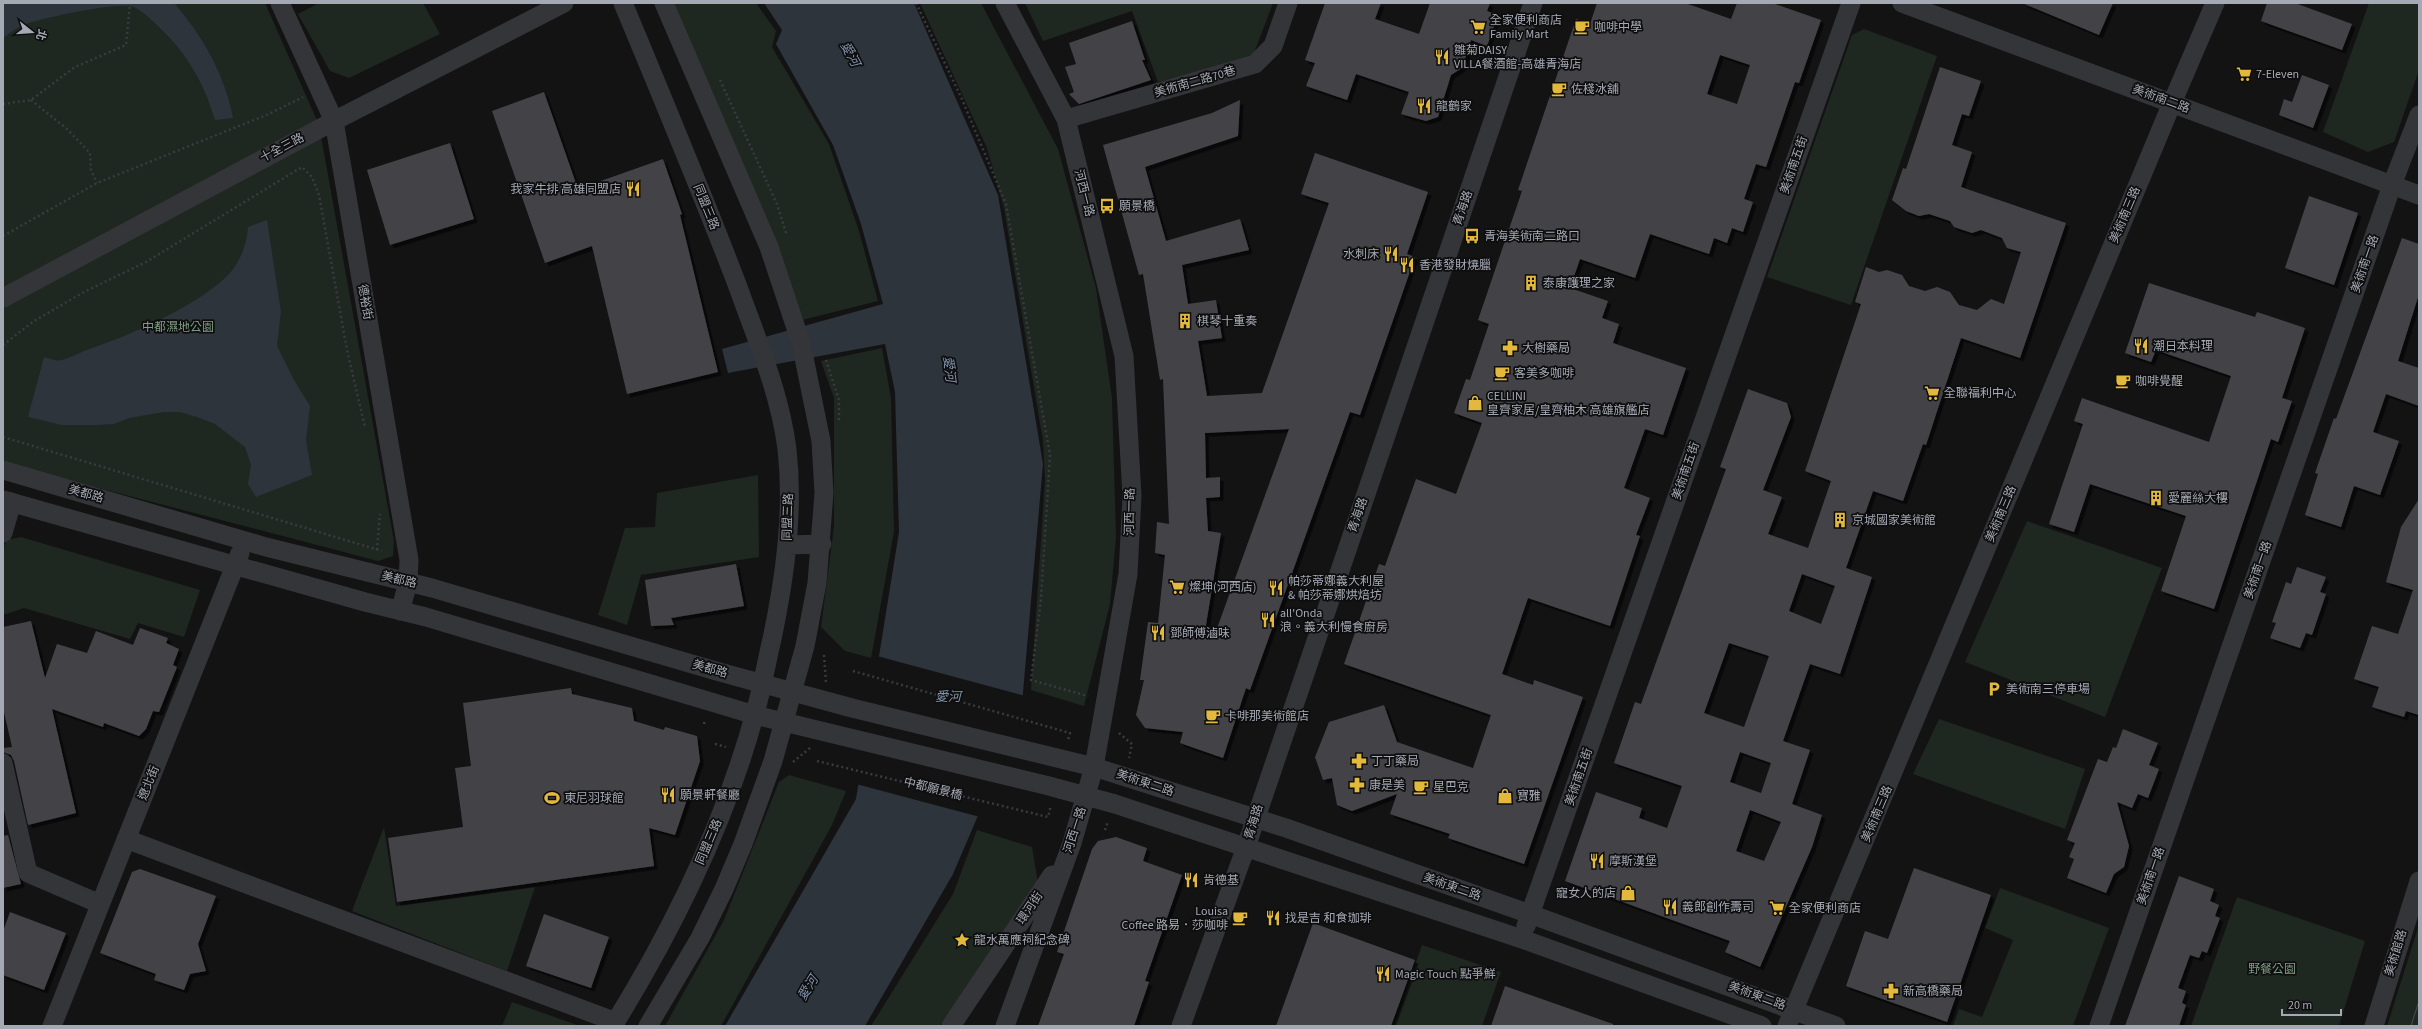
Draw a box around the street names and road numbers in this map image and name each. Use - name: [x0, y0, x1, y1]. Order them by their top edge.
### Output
- street label: 美術南二路70巷: [1152, 62, 1238, 102]
- street label: 美術南二路: [2130, 81, 2192, 117]
- street label: 十全三路: [257, 129, 307, 167]
- street label: 美術南五街: [1776, 134, 1812, 196]
- street label: 河西一路: [1070, 168, 1098, 218]
- street label: 同盟三路: [689, 182, 723, 232]
- street label: 美術南三路: [2105, 184, 2145, 246]
- street label: 青海路: [1449, 188, 1477, 228]
- street label: 美術南一路: [2347, 233, 2383, 295]
- street label: 德裕街: [354, 283, 376, 321]
- street label: 美術南五街: [1668, 440, 1704, 502]
- street label: 美都路: [66, 481, 106, 507]
- street label: 美術南三路: [1981, 483, 2021, 545]
- street label: 河西一路: [1121, 488, 1139, 536]
- street label: 同盟三路: [779, 493, 797, 541]
- street label: 青海路: [1344, 495, 1372, 535]
- street label: 美術南一路: [2240, 539, 2276, 601]
- street label: 美都路: [380, 568, 418, 592]
- street label: 美都路: [690, 656, 730, 682]
- street label: 美術南五街: [1561, 746, 1597, 808]
- street label: 遼北街: [134, 763, 164, 803]
- street label: 美術東二路: [1114, 766, 1176, 800]
- street label: 中都願景橋: [902, 773, 964, 805]
- street label: 美術南三路: [1857, 783, 1897, 845]
- street label: 青海路: [1241, 802, 1267, 842]
- street label: 河西一路: [1059, 805, 1091, 855]
- street label: 同盟三路: [692, 817, 726, 867]
- street label: 美術南一路: [2133, 845, 2169, 907]
- street label: 美術東二路: [1421, 869, 1483, 905]
- street label: 環河街: [1013, 888, 1047, 928]
- street label: 美術館路: [2381, 928, 2411, 978]
- street label: 美術東二路: [1726, 978, 1788, 1014]

